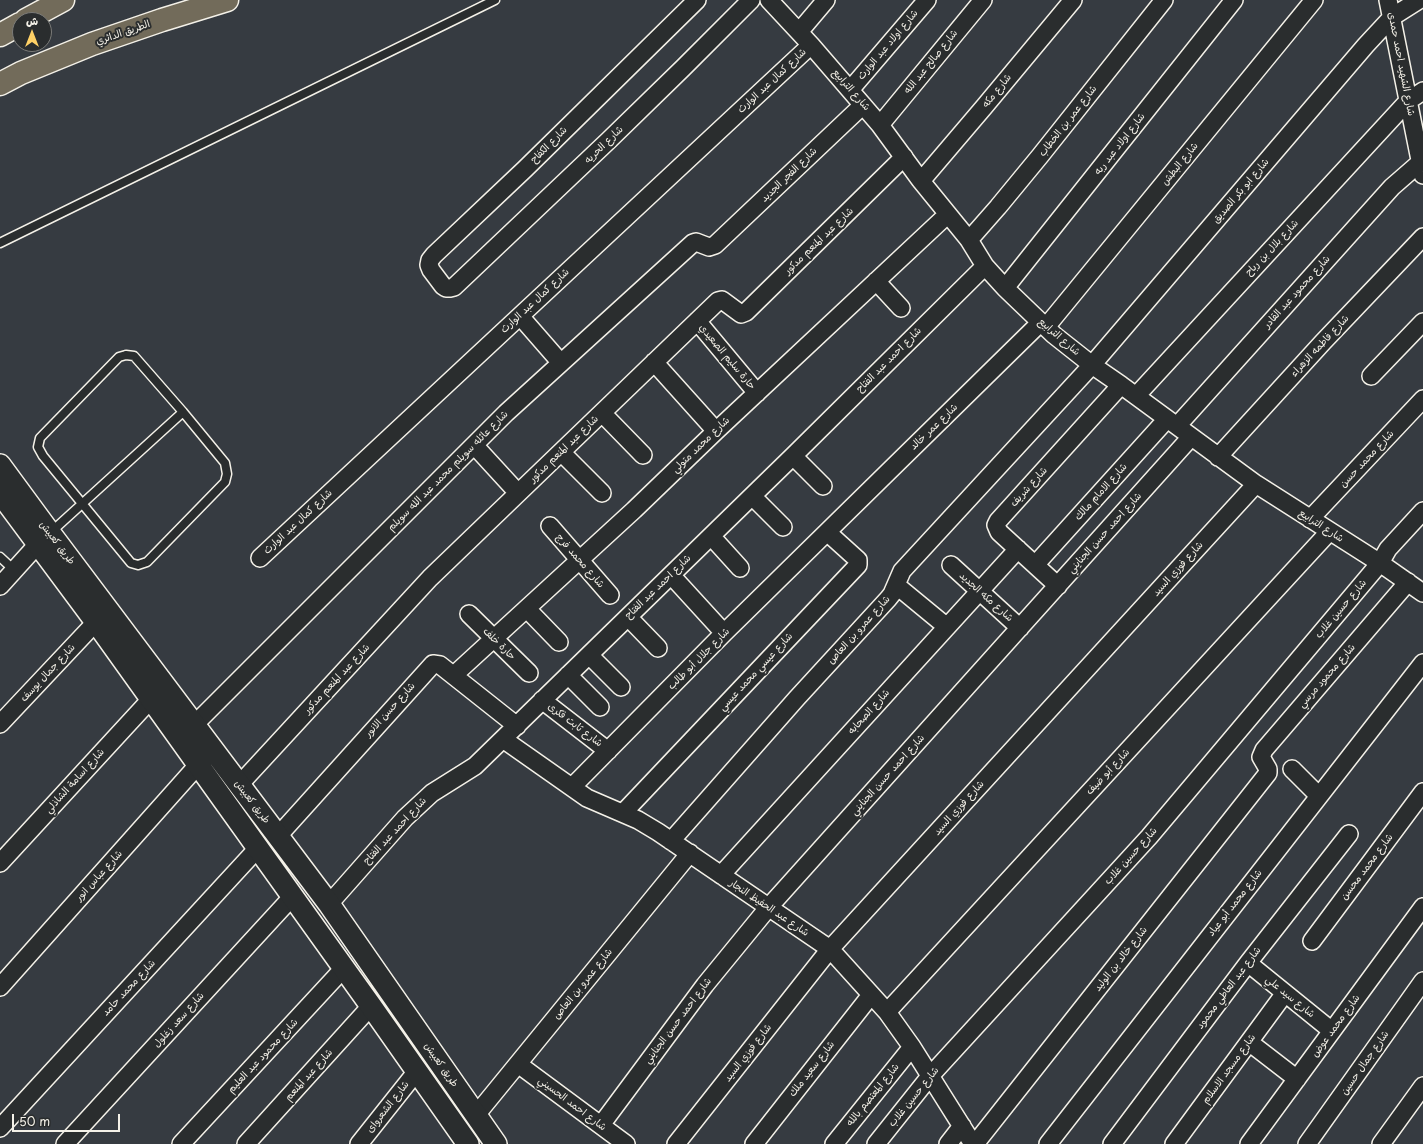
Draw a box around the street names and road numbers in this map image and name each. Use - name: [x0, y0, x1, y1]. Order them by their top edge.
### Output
- street label: شارع اولاد عبد الوارث: [855, 8, 921, 82]
- street label: شارع الشهيد احمد حمدى: [1385, 11, 1417, 117]
- street label: الطريق الدائري: [94, 18, 152, 48]
- street label: شارع صالح عبد الله: [902, 28, 960, 96]
- street label: شارع كمال عبد الوارث: [735, 46, 809, 116]
- street label: شارع الترابيع: [830, 67, 872, 113]
- street label: شارع مكه: [980, 72, 1014, 110]
- street label: شارع عمر بن الخطاب: [1037, 83, 1099, 159]
- street label: شارع اولاد عبد ربه: [1092, 111, 1148, 177]
- street label: شارع الكفاح: [528, 124, 570, 166]
- street label: شارع الحريه: [582, 124, 626, 166]
- street label: شارع البطش: [1159, 140, 1201, 188]
- street label: شارع الفجر الجديد: [758, 145, 820, 205]
- street label: شارع ابو بكر الصديق: [1210, 156, 1272, 226]
- street label: شارع عبد المنعم مدكور: [782, 205, 856, 277]
- street label: شارع بلال بن رباح: [1243, 217, 1301, 279]
- street label: شارع محمود عبد القادر: [1261, 253, 1333, 331]
- street label: شارع كمال عبد الوارث: [498, 266, 572, 336]
- street label: شارع فاطمه الزهراء: [1288, 313, 1352, 379]
- street label: شارع الترابيع: [1036, 316, 1082, 358]
- street label: حارة سليم الصعيدي: [696, 322, 758, 392]
- street label: شارع احمد عبد الفتاح: [854, 325, 924, 395]
- street label: شارع عمر خالد: [908, 401, 960, 453]
- street label: شارع عائله سويلم محمد عبد الله سويلم: [385, 408, 511, 534]
- street label: شارع عبد المنعم مدكور: [527, 413, 601, 485]
- street label: شارع محمد متولي: [670, 415, 732, 475]
- street label: شارع محمد حسن: [1337, 428, 1397, 490]
- street label: شارع الامام مالك: [1072, 461, 1130, 523]
- street label: شارع شريف: [1008, 465, 1050, 509]
- street label: شارع كمال عبد الوارث: [261, 487, 335, 557]
- street label: شارع احمد حسن الجنايني: [1066, 490, 1144, 576]
- street label: شارع الترابيع: [1296, 507, 1346, 545]
- street label: طريق كعبيش: [37, 519, 77, 567]
- street label: شارع محمد فرج: [553, 532, 607, 590]
- street label: شارع فوزي السيد: [1150, 539, 1206, 599]
- street label: شارع احمد عبد الفتاح: [622, 552, 694, 622]
- street label: شارع مكه الجديد: [957, 570, 1015, 624]
- street label: شارع حسين غلاب: [1313, 577, 1369, 641]
- street label: شارع عمرو بن العاص: [825, 593, 893, 667]
- street label: حارة خلف: [480, 625, 518, 663]
- street label: شارع جلال أبو طالب: [666, 626, 732, 692]
- street label: شارع عيسي محمد عيسي: [717, 630, 795, 714]
- street label: شارع جمال يوسف: [18, 642, 78, 704]
- street label: شارع عبد المنعم مدكور: [301, 642, 373, 716]
- street label: شارع محمود مرسي: [1296, 642, 1358, 710]
- street label: شارع حسن الانور: [362, 680, 418, 740]
- street label: شارع الصحابه: [846, 687, 892, 737]
- street label: شارع ثابت فكرى: [545, 700, 605, 750]
- street label: شارع احمد حسن الجنايني: [849, 732, 927, 818]
- street label: شارع اسامة الشاذلي: [43, 746, 107, 816]
- street label: شارع أبو ضيف: [1084, 746, 1132, 798]
- street label: طريق كعبيش: [232, 778, 272, 826]
- street label: شارع فوزي السيد: [931, 778, 987, 838]
- street label: شارع احمد عبد الفتاح: [361, 795, 429, 867]
- street label: شارع حسين غلاب: [1102, 825, 1160, 887]
- street label: شارع محمد محسن: [1338, 832, 1396, 902]
- street label: شارع عباس انور: [73, 848, 125, 904]
- street label: شارع محمد أبو عياد: [1205, 867, 1265, 939]
- street label: شارع عبد الحفيظ النجار: [727, 877, 811, 939]
- street label: شارع خالد بن الوليد: [1092, 924, 1150, 994]
- street label: شارع عبد العاطي محمود: [1194, 945, 1264, 1031]
- street label: شارع عمرو بن العاص: [551, 946, 615, 1022]
- street label: شارع محمد حامد: [100, 957, 158, 1019]
- street label: شارع سيد علي: [1263, 974, 1317, 1020]
- street label: شارع احمد حسن الجنايني: [642, 976, 714, 1066]
- street label: شارع سعد زغلول: [151, 990, 207, 1050]
- street label: شارع محمد عوض: [1309, 992, 1363, 1060]
- street label: شارع محمود عبد العليم: [225, 1016, 301, 1096]
- street label: شارع فوزي السيد: [722, 1022, 774, 1084]
- street label: شارع جمال حسين: [1339, 1029, 1391, 1097]
- street label: شارع مسجد الاسلام: [1200, 1032, 1258, 1106]
- street label: شارع سعيد ملك: [787, 1039, 837, 1099]
- street label: طريق كعبيش: [421, 1041, 461, 1089]
- street label: شارع عبد المنعم: [283, 1047, 335, 1103]
- street label: شارع المعتصم بالله: [844, 1061, 902, 1129]
- street label: شارع حسين غلاب: [886, 1065, 942, 1129]
- street label: شارع احمد الحسيني: [536, 1074, 608, 1134]
- street label: شارع الشعرواى: [364, 1079, 412, 1135]

